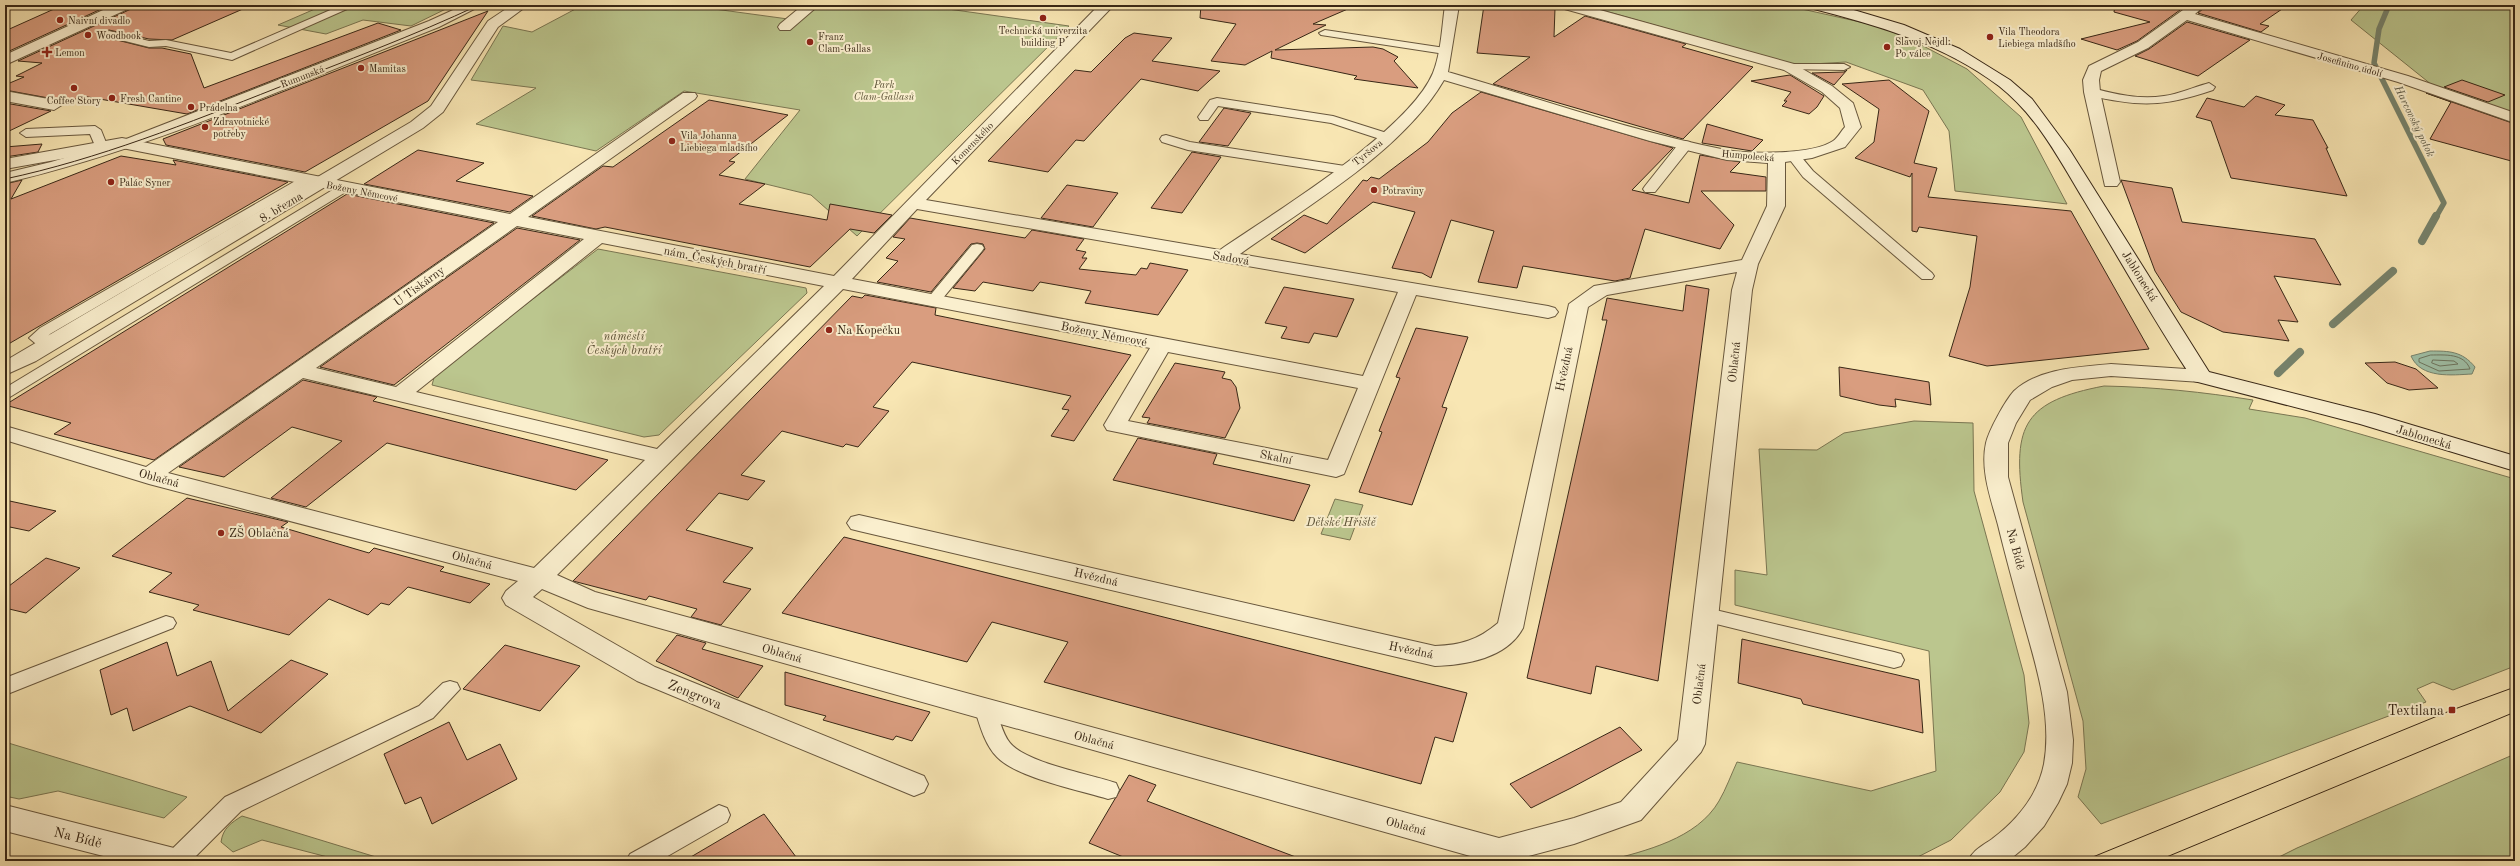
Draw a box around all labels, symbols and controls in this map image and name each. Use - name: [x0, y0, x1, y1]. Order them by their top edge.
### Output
- marker: Technická univerzita building P: [1038, 13, 1048, 23]
- marker: Naivní divadlo: [55, 15, 65, 25]
- place label: Naivní divadlo: [68, 16, 130, 26]
- place label: Technická univerzita building P: [999, 26, 1087, 48]
- place label: Vila Theodora Liebiega mladšího: [1998, 27, 2076, 49]
- marker: Woodbook: [83, 30, 93, 40]
- place label: Woodbook: [96, 31, 141, 41]
- place label: Franz Clam-Gallas: [818, 32, 871, 54]
- marker: Vila Theodora Liebiega mladšího: [1985, 32, 1995, 42]
- marker: Franz Clam-Gallas: [805, 37, 815, 47]
- place label: Slavoj Nejdl: Po válce: [1895, 37, 1951, 59]
- marker: Slavoj Nejdl: Po válce: [1882, 42, 1892, 52]
- marker: Lemon: [42, 47, 52, 57]
- place label: Lemon: [55, 48, 85, 58]
- street label: Josefinino údolí: [2316, 51, 2383, 79]
- marker: Mamitas: [356, 63, 366, 73]
- street label: Rumunská: [279, 64, 326, 90]
- place label: Mamitas: [369, 64, 406, 74]
- park label: Park Clam-Gallasů: [854, 80, 915, 102]
- marker: Coffee Story: [69, 83, 79, 93]
- water label: Harcovský potok: [2391, 83, 2436, 160]
- marker: Fresh Cantine: [107, 93, 117, 103]
- place label: Fresh Cantine: [120, 94, 182, 104]
- place label: Coffee Story: [47, 96, 102, 106]
- marker: Prádelna: [186, 102, 196, 112]
- place label: Prádelna: [199, 103, 238, 113]
- place label: Zdravotnické potřeby: [213, 117, 269, 139]
- street label: Komenského: [950, 120, 995, 167]
- marker: Zdravotnické potřeby: [200, 122, 210, 132]
- place label: Vila Johanna Liebiega mladšího: [680, 131, 758, 153]
- marker: Vila Johanna Liebiega mladšího: [667, 136, 677, 146]
- street label: Tyršova: [1351, 138, 1385, 168]
- street label: Humpolecká: [1721, 149, 1775, 163]
- marker: Palác Syner: [106, 177, 116, 187]
- place label: Palác Syner: [119, 178, 171, 188]
- street label: Boženy Němcové: [325, 180, 399, 204]
- marker: Potraviny: [1369, 185, 1379, 195]
- place label: Potraviny: [1382, 186, 1425, 196]
- street label: 8. března: [258, 190, 305, 225]
- street label: nám. Českých bratří: [663, 241, 768, 277]
- street label: Jablonecká: [2119, 249, 2159, 304]
- street label: Sadová: [1212, 250, 1250, 268]
- street label: U Tiskárny: [392, 264, 448, 309]
- street label: Boženy Němcové: [1060, 321, 1148, 349]
- marker: Na Kopečku: [824, 325, 834, 335]
- place label: Na Kopečku: [837, 325, 901, 337]
- park label: náměstí Českých bratří: [587, 330, 662, 357]
- street label: Oblačná: [1727, 341, 1743, 383]
- street label: Hvězdná: [1554, 346, 1576, 393]
- street label: Jablonecká: [2395, 424, 2453, 452]
- street label: Skalní: [1259, 449, 1294, 467]
- street label: Oblačná: [137, 468, 180, 490]
- park label: Dětské Hřiště: [1305, 516, 1377, 529]
- place label: ZŠ Oblačná: [229, 524, 289, 540]
- street label: Na Bídě: [2004, 527, 2026, 571]
- marker: ZŠ Oblačná: [216, 528, 226, 538]
- street label: Oblačná: [450, 550, 493, 572]
- street label: Hvězdná: [1072, 567, 1119, 589]
- street label: Hvězdná: [1387, 640, 1434, 662]
- street label: Oblačná: [760, 642, 803, 665]
- street label: Oblačná: [1692, 663, 1708, 705]
- street label: Zengrova: [666, 678, 724, 712]
- place label: Textilana: [2387, 704, 2444, 718]
- marker: Textilana: [2447, 705, 2457, 715]
- street label: Oblačná: [1072, 730, 1115, 752]
- street label: Oblačná: [1384, 816, 1427, 838]
- street label: Na Bídě: [52, 825, 103, 851]

